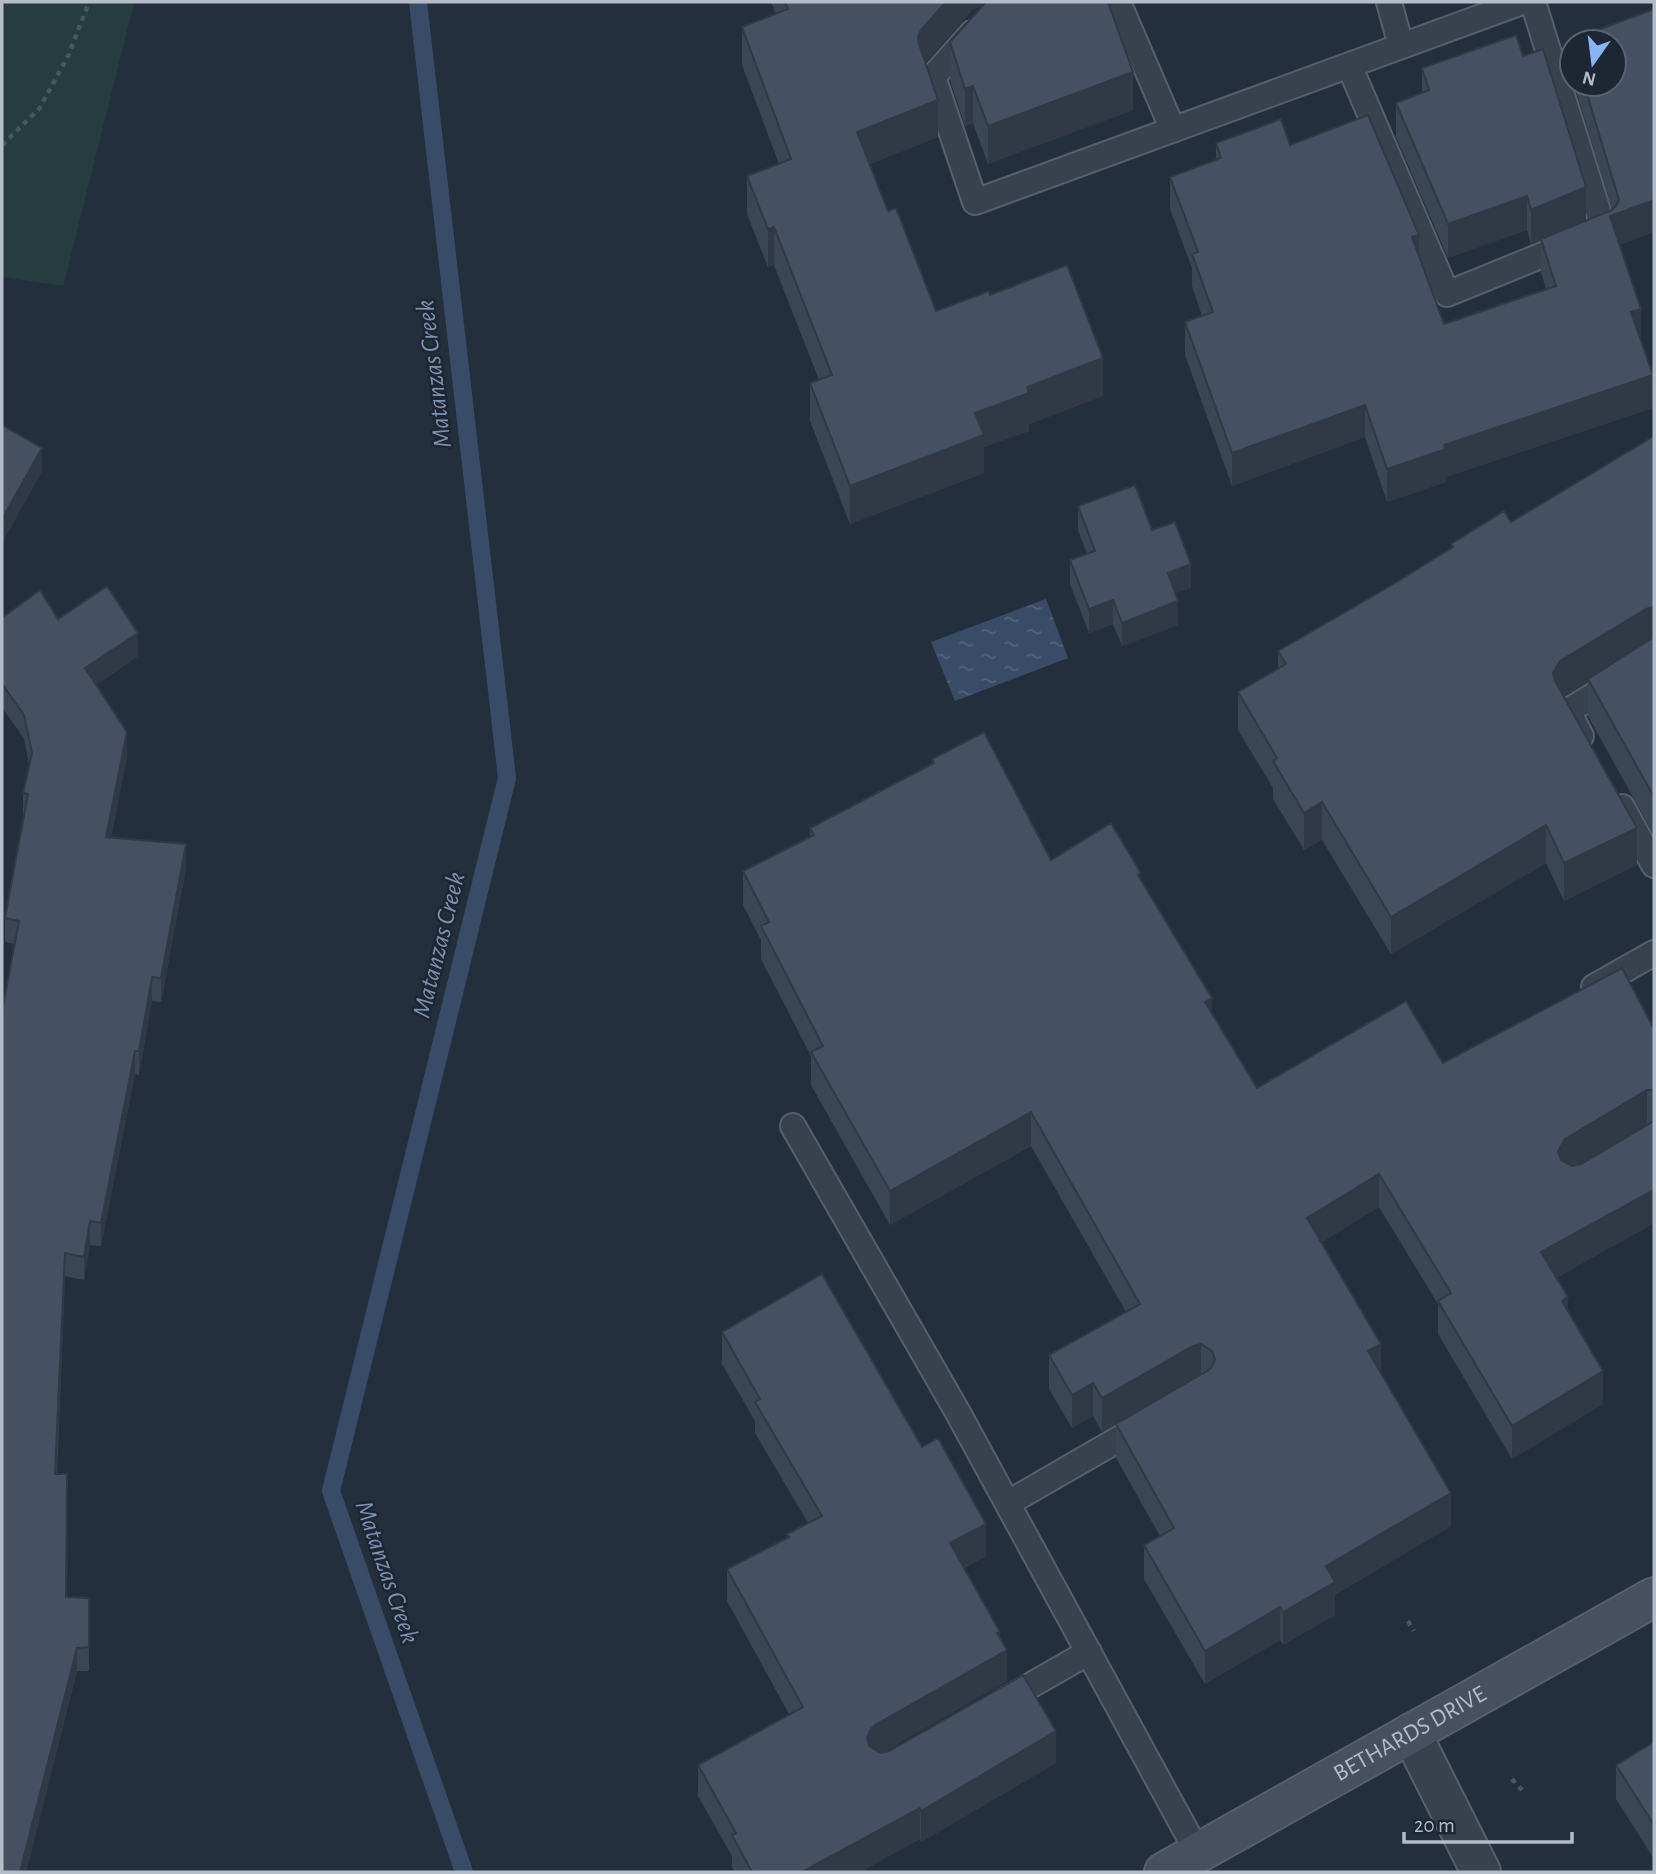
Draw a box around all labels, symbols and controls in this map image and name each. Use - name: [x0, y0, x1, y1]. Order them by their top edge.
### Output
- north arrow: [1558, 28, 1628, 98]
- text: N: [1581, 67, 1598, 89]
- water label: Matanzas Creek: [412, 299, 456, 449]
- water label: Matanzas Creek: [408, 870, 470, 1020]
- water label: Matanzas Creek: [350, 1497, 424, 1647]
- street label: BETHARDS DRIVE: [1330, 1682, 1491, 1786]
- scale bar: [1404, 1800, 1572, 1844]
- text: 20 m: [1414, 1815, 1455, 1836]

